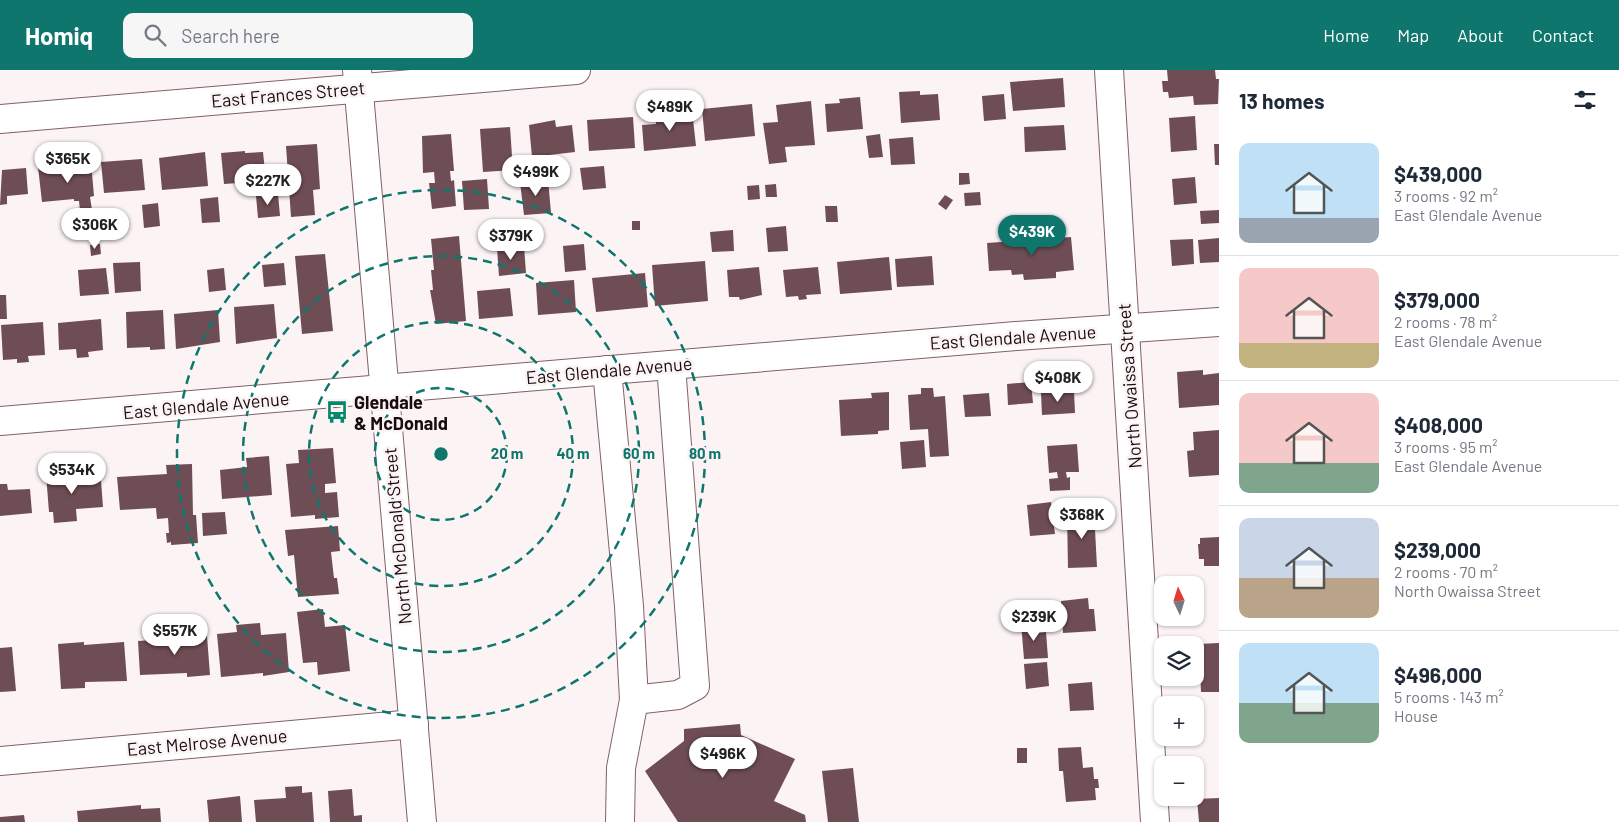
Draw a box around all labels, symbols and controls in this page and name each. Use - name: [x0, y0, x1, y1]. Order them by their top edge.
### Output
- search box: [123, 13, 473, 58]
- text: Homiq: [25, 21, 93, 50]
- icon: search: [141, 21, 169, 49]
- text: Search here: [181, 24, 280, 47]
- text: Home: [1323, 24, 1369, 46]
- text: Map: [1397, 24, 1429, 46]
- text: About: [1457, 24, 1504, 46]
- text: Contact: [1532, 24, 1594, 46]
- street label: East Frances Street: [210, 76, 366, 112]
- icon: filters: [1571, 86, 1599, 114]
- text: 13 homes: [1239, 88, 1324, 113]
- pin: $489K: [635, 90, 705, 132]
- text: $489K: [647, 96, 693, 115]
- pin: $365K: [33, 142, 103, 184]
- text: $365K: [45, 148, 91, 167]
- pin: $499K: [501, 154, 571, 197]
- text: $499K: [513, 161, 559, 180]
- text: $439,000: [1394, 161, 1482, 186]
- icon: home: [1279, 163, 1339, 223]
- pin: $227K: [233, 164, 303, 206]
- text: $227K: [245, 170, 291, 189]
- text: 3 rooms · 92 m²: [1394, 186, 1498, 205]
- text: East Glendale Avenue: [1394, 205, 1542, 224]
- pin: $306K: [60, 208, 130, 250]
- text: $306K: [72, 214, 118, 233]
- pin: $439K: [997, 214, 1067, 257]
- pin: $379K: [476, 218, 546, 261]
- text: $439K: [1009, 221, 1055, 240]
- text: $379K: [489, 225, 533, 244]
- text: $379,000: [1394, 287, 1480, 312]
- icon: home: [1279, 288, 1339, 348]
- street label: North Owaissa Street: [1112, 303, 1146, 469]
- text: 2 rooms · 78 m²: [1394, 312, 1497, 331]
- street label: East Glendale Avenue: [929, 320, 1097, 354]
- text: East Glendale Avenue: [1394, 331, 1542, 350]
- street label: East Glendale Avenue: [525, 352, 693, 388]
- pin: $408K: [1023, 360, 1093, 403]
- text: $408K: [1035, 367, 1081, 386]
- street label: East Glendale Avenue: [122, 387, 290, 423]
- place label: Glendale & McDonald: [354, 391, 448, 434]
- bus stop icon: Glendale & McDonald: [324, 399, 350, 425]
- text: $408,000: [1394, 412, 1483, 437]
- icon: home: [1279, 413, 1339, 473]
- text: 3 rooms · 95 m²: [1394, 437, 1498, 456]
- text: 20 m: [491, 444, 523, 462]
- text: 40 m: [556, 444, 590, 462]
- text: 60 m: [623, 444, 655, 462]
- text: 80 m: [689, 444, 721, 462]
- centre of rings: [432, 445, 450, 463]
- street label: North McDonald Street: [378, 447, 416, 625]
- pin: $534K: [37, 452, 107, 495]
- text: East Glendale Avenue: [1394, 456, 1542, 475]
- text: $534K: [49, 459, 95, 478]
- pin: $368K: [1047, 498, 1117, 540]
- text: $368K: [1059, 504, 1105, 523]
- text: $239,000: [1394, 537, 1481, 562]
- icon: home: [1279, 538, 1339, 598]
- text: 2 rooms · 70 m²: [1394, 562, 1498, 581]
- north arrow: [1154, 576, 1204, 626]
- map controls: [1154, 576, 1204, 806]
- text: North Owaissa Street: [1394, 581, 1541, 600]
- pin: $239K: [999, 600, 1069, 642]
- text: $239K: [1011, 606, 1057, 625]
- pin: $557K: [140, 614, 210, 656]
- text: $557K: [153, 620, 197, 639]
- button: layers: [1154, 636, 1204, 686]
- text: $496,000: [1394, 662, 1482, 687]
- icon: home: [1279, 663, 1339, 723]
- text: 5 rooms · 143 m²: [1394, 687, 1504, 706]
- button: +: [1154, 696, 1204, 746]
- text: House: [1394, 706, 1438, 725]
- street label: East Melrose Avenue: [126, 724, 288, 760]
- pin: $496K: [688, 736, 758, 779]
- text: $496K: [700, 743, 746, 762]
- button: −: [1154, 756, 1204, 806]

